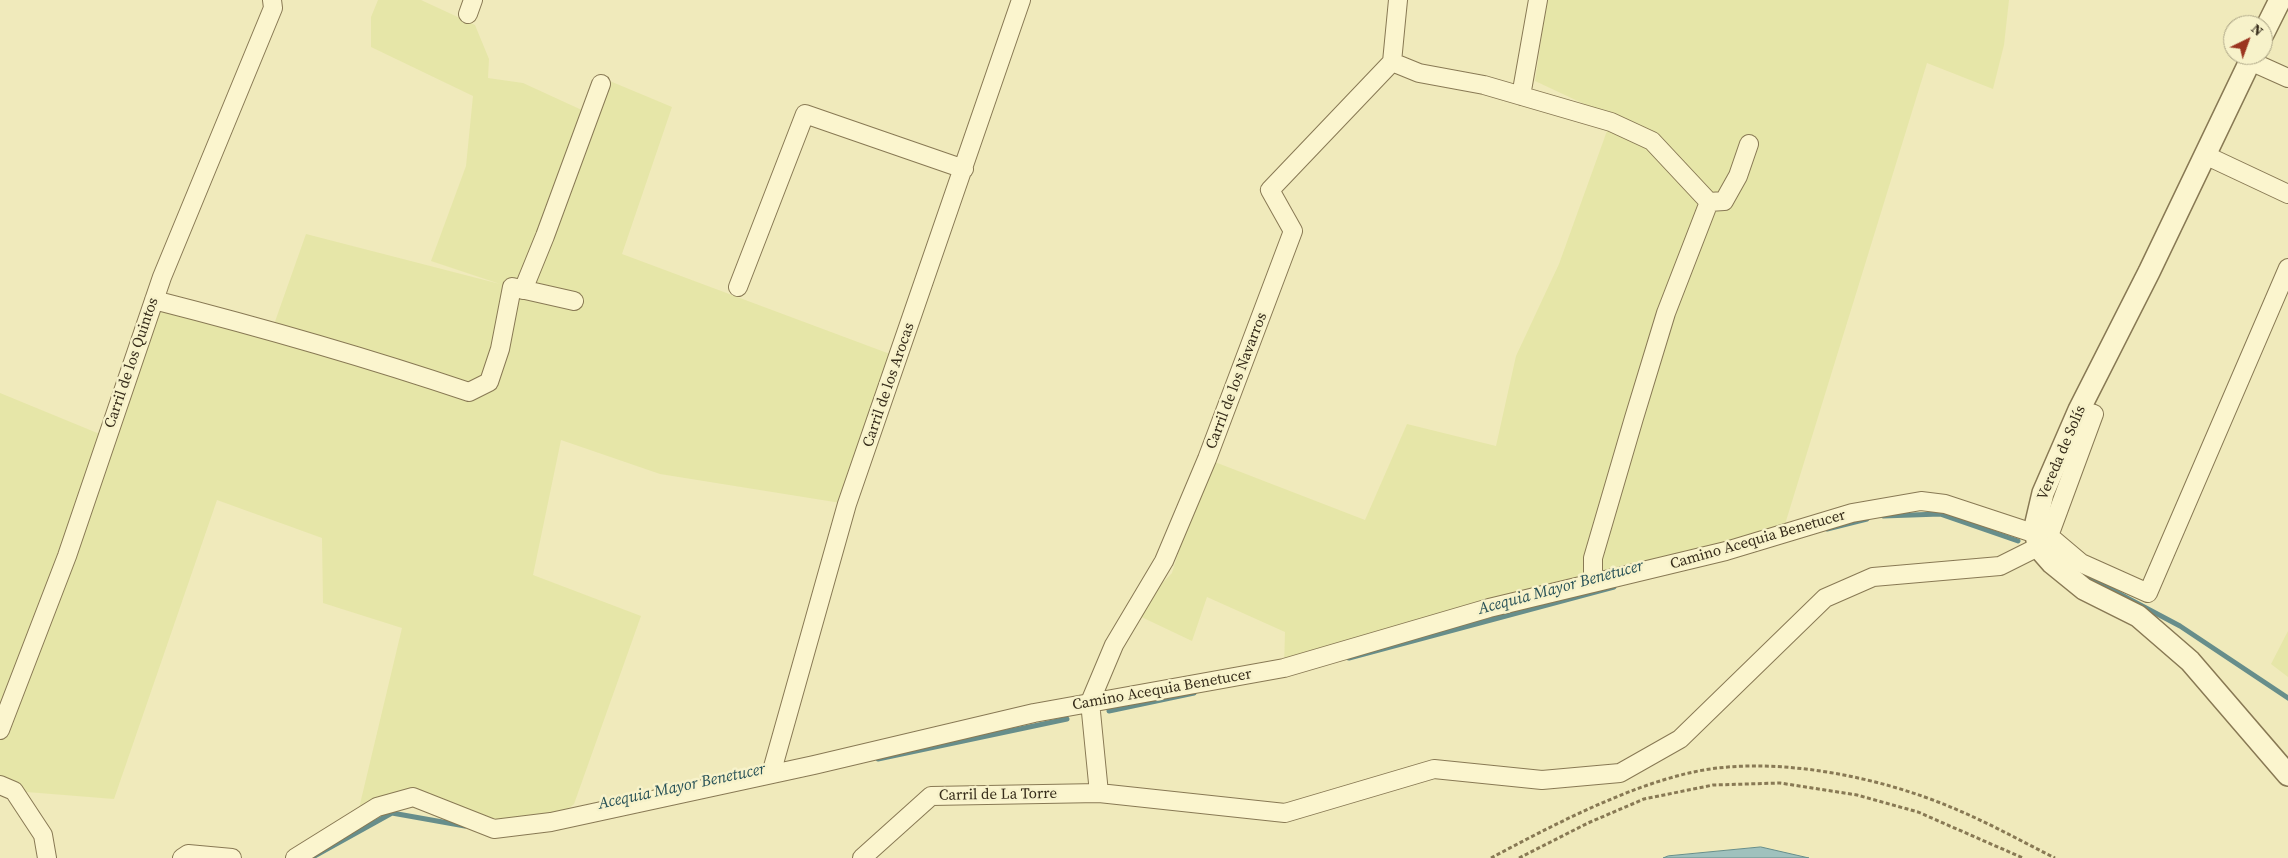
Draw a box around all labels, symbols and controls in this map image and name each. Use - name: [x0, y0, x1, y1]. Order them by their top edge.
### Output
- north arrow: [2223, 15, 2273, 65]
- text: N: [2247, 19, 2268, 40]
- street label: Carril de los Quintos: [101, 295, 163, 431]
- street label: Carril de los Navarros: [1203, 310, 1271, 452]
- street label: Carril de los Arocas: [859, 320, 919, 450]
- street label: Vereda de Solís: [2034, 403, 2090, 503]
- street label: Camino Acequia Benetucer: [1668, 506, 1848, 574]
- water label: Acequia Mayor Benetucer: [1476, 557, 1646, 619]
- street label: Camino Acequia Benetucer: [1071, 665, 1253, 715]
- water label: Acequia Mayor Benetucer: [597, 760, 767, 814]
- street label: Carril de La Torre: [939, 785, 1057, 805]

